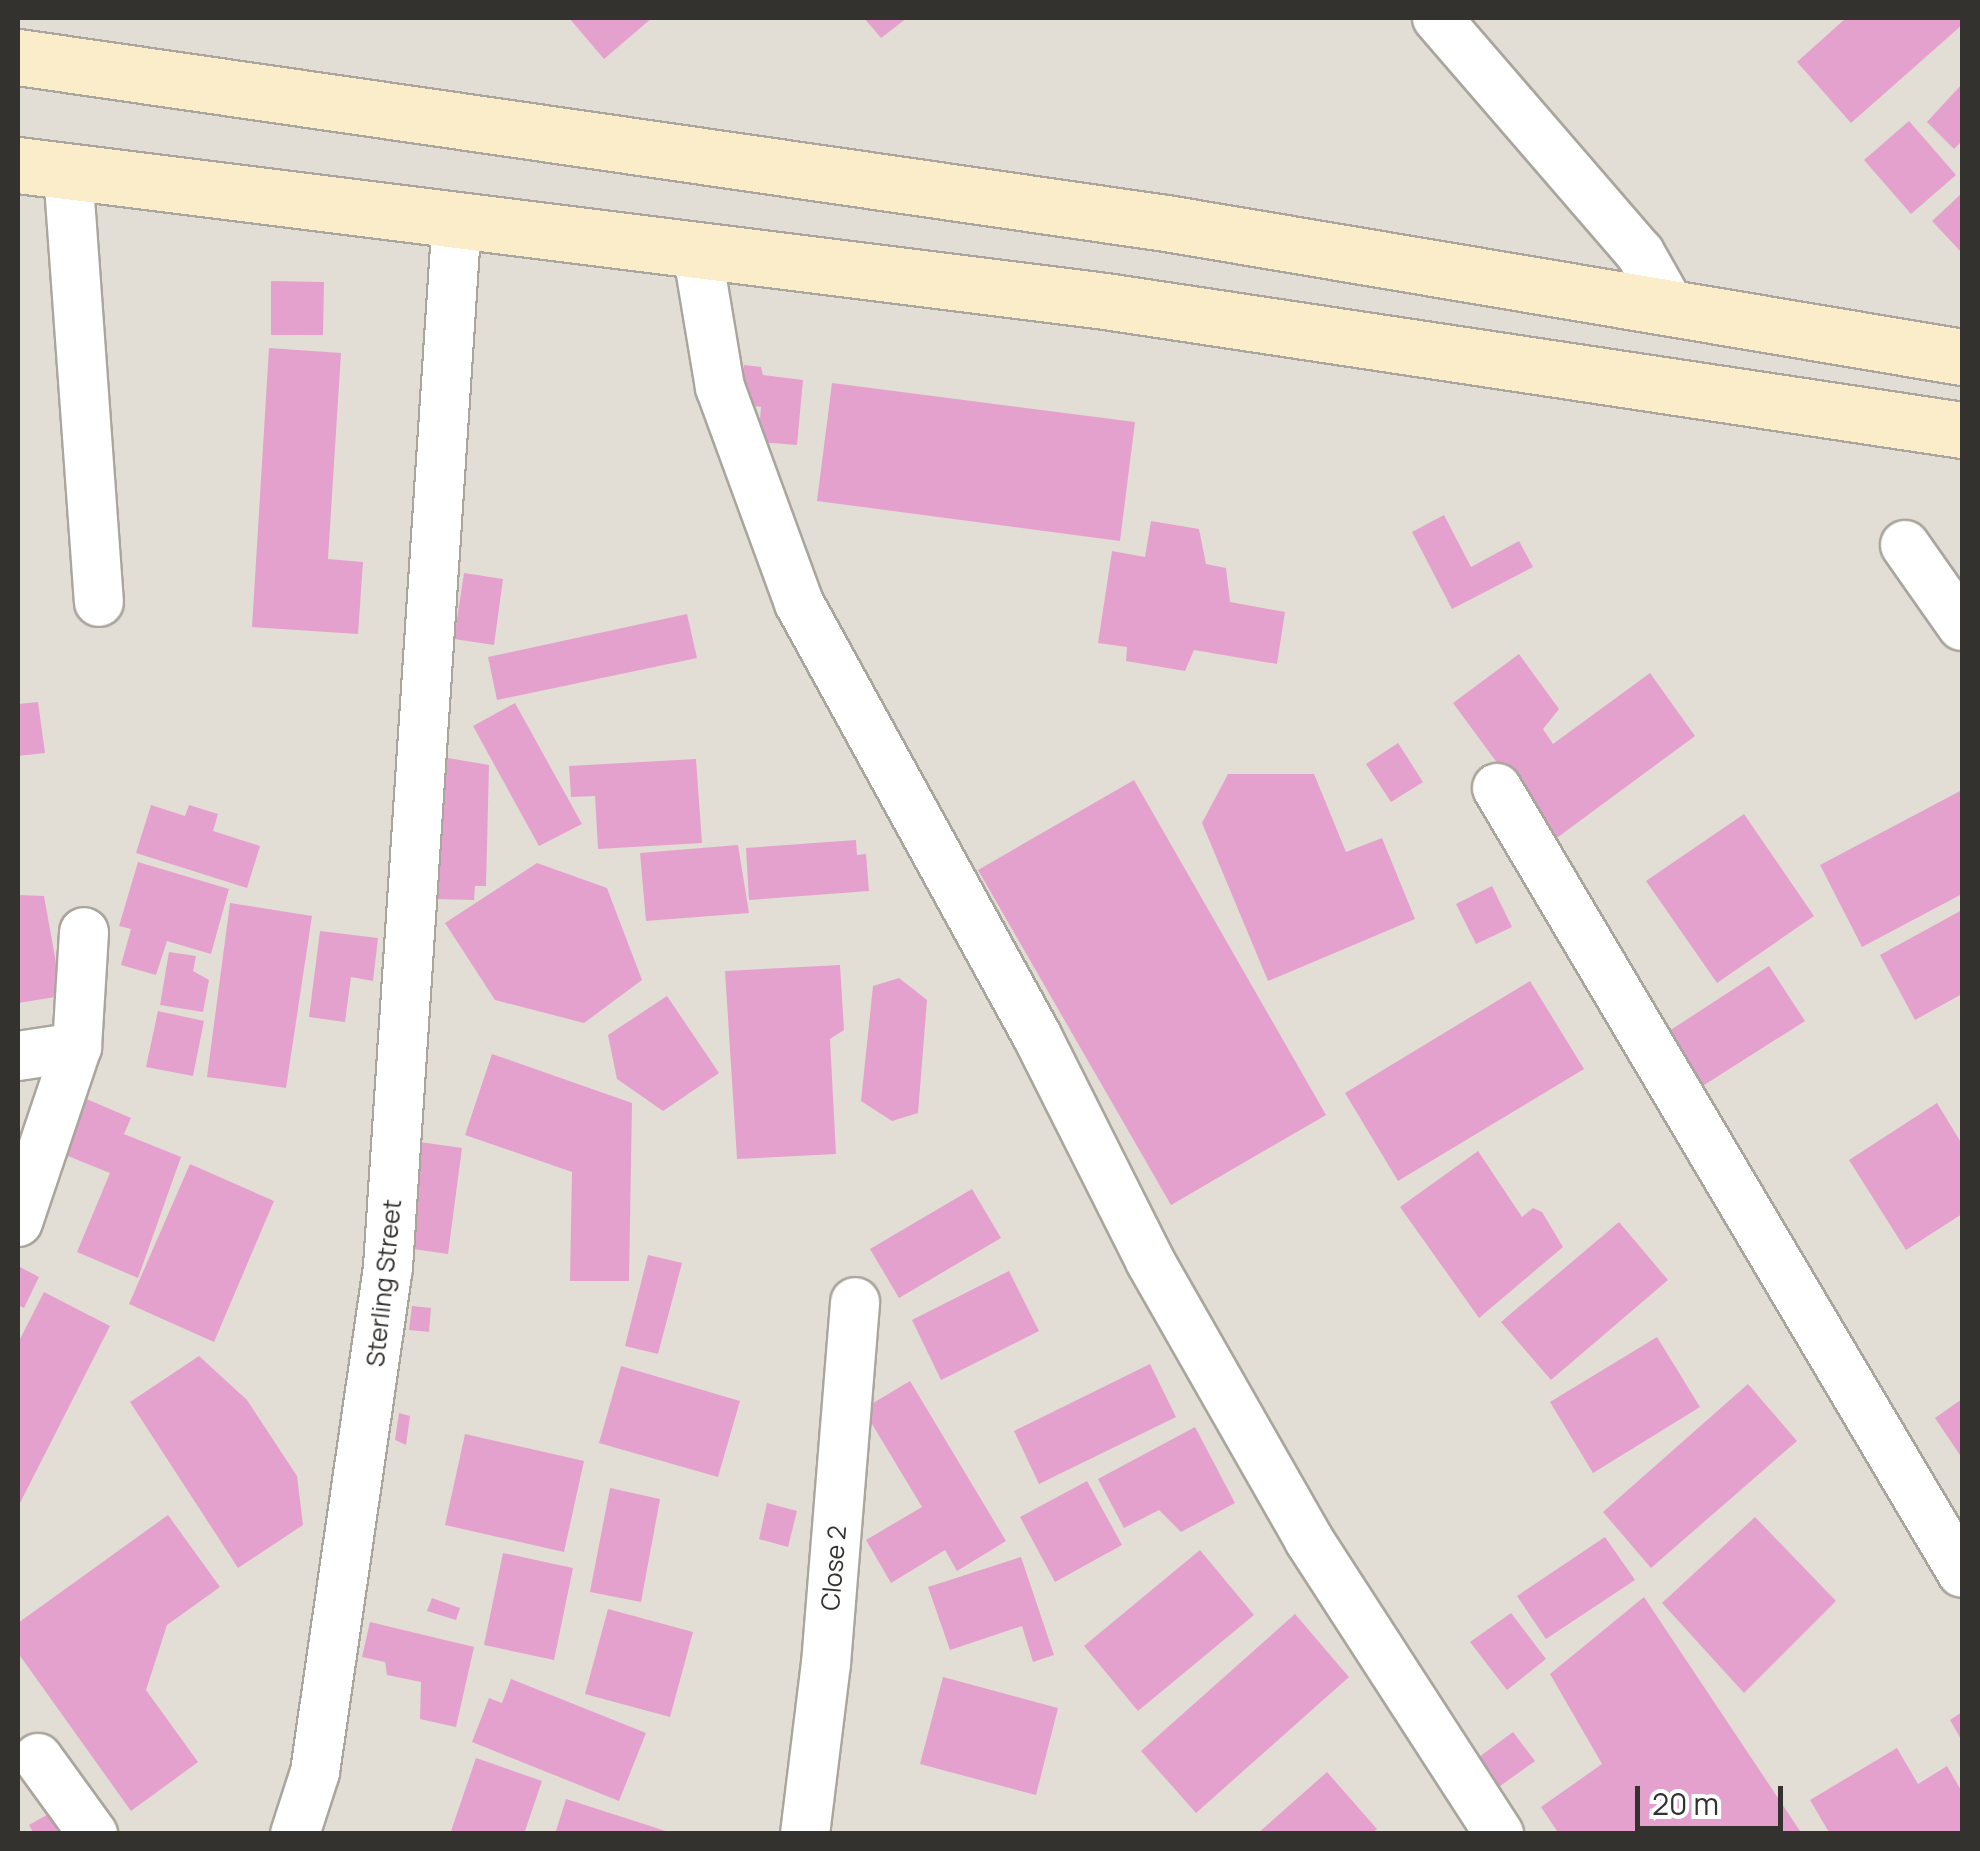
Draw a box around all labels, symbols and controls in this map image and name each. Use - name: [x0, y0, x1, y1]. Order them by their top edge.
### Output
- street label: Sterling Street: [360, 1198, 408, 1368]
- street label: Close 2: [815, 1524, 853, 1612]
- scale bar: [1640, 1766, 1788, 1828]
- text: 20 m: [1652, 1783, 1719, 1824]

